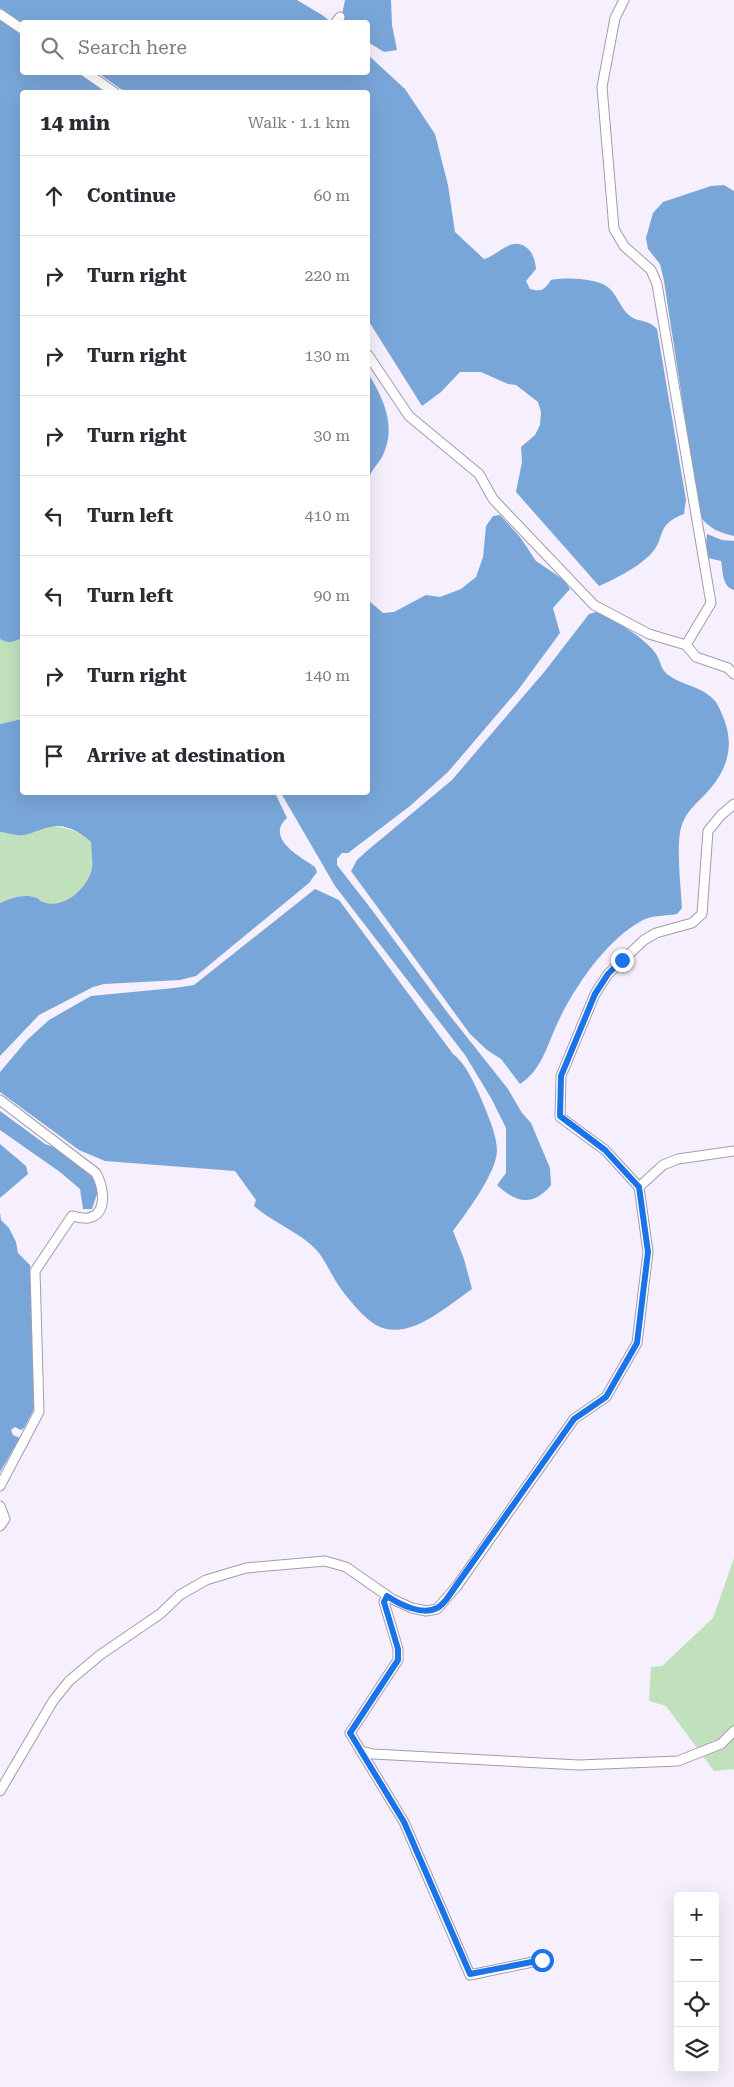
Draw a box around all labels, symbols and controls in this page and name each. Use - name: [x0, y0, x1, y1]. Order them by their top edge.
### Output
- search box: [20, 20, 370, 75]
- icon: search: [38, 34, 66, 62]
- text: Search here: [78, 36, 187, 59]
- text: 14 min: [40, 111, 110, 135]
- text: Walk · 1.1 km: [248, 113, 350, 132]
- icon: ahead: [40, 182, 68, 210]
- text: Continue: [87, 184, 176, 207]
- text: 60 m: [313, 186, 350, 205]
- icon: right: [40, 262, 68, 290]
- text: Turn right: [87, 264, 187, 287]
- text: 220 m: [304, 266, 350, 285]
- icon: right: [40, 342, 68, 370]
- text: Turn right: [87, 344, 187, 367]
- text: 130 m: [304, 346, 350, 365]
- icon: right: [40, 422, 68, 450]
- text: Turn right: [87, 424, 187, 447]
- text: 30 m: [313, 426, 350, 445]
- icon: left: [40, 502, 68, 530]
- text: Turn left: [87, 504, 173, 527]
- text: 410 m: [304, 506, 350, 525]
- icon: left: [40, 582, 68, 610]
- text: Turn left: [87, 584, 173, 607]
- text: 90 m: [313, 586, 350, 605]
- icon: right: [40, 662, 68, 690]
- text: Turn right: [87, 664, 187, 687]
- text: 140 m: [304, 666, 350, 685]
- icon: arrive: [40, 742, 68, 770]
- text: Arrive at destination: [87, 744, 285, 767]
- route end: [611, 949, 634, 972]
- map controls: [674, 1892, 719, 2072]
- button: +: [674, 1892, 719, 1937]
- button: −: [674, 1937, 719, 1982]
- route start: [531, 1949, 554, 1972]
- button: locate: [674, 1982, 719, 2027]
- button: layers: [674, 2027, 719, 2072]

